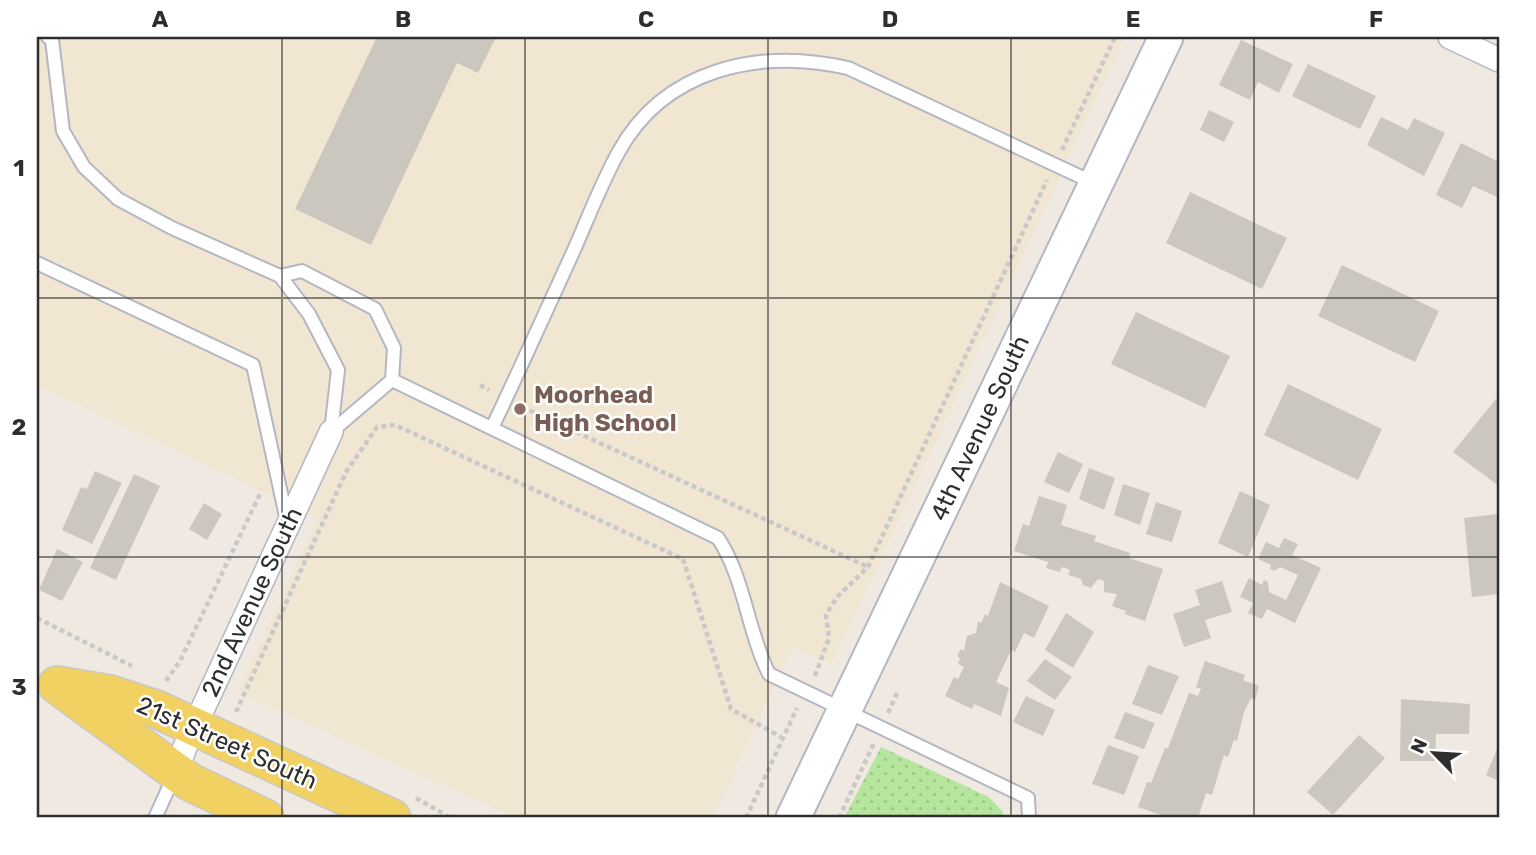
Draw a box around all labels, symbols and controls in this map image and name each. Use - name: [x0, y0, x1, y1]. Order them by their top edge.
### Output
- text: A: [152, 5, 169, 33]
- text: B: [395, 5, 411, 33]
- text: C: [638, 5, 654, 33]
- text: D: [882, 5, 898, 33]
- text: E: [1126, 5, 1140, 33]
- text: F: [1369, 5, 1383, 33]
- text: 1: [13, 154, 25, 182]
- street label: 4th Avenue South: [925, 331, 1035, 525]
- place label: Moorhead High School: [534, 381, 677, 437]
- marker: Moorhead High School: [512, 401, 528, 417]
- text: 2: [12, 413, 26, 441]
- street label: 2nd Avenue South: [196, 503, 308, 701]
- text: 3: [11, 673, 27, 701]
- street label: 21st Street South: [133, 691, 321, 795]
- north arrow: [1400, 718, 1470, 788]
- text: N: [1406, 735, 1432, 757]

